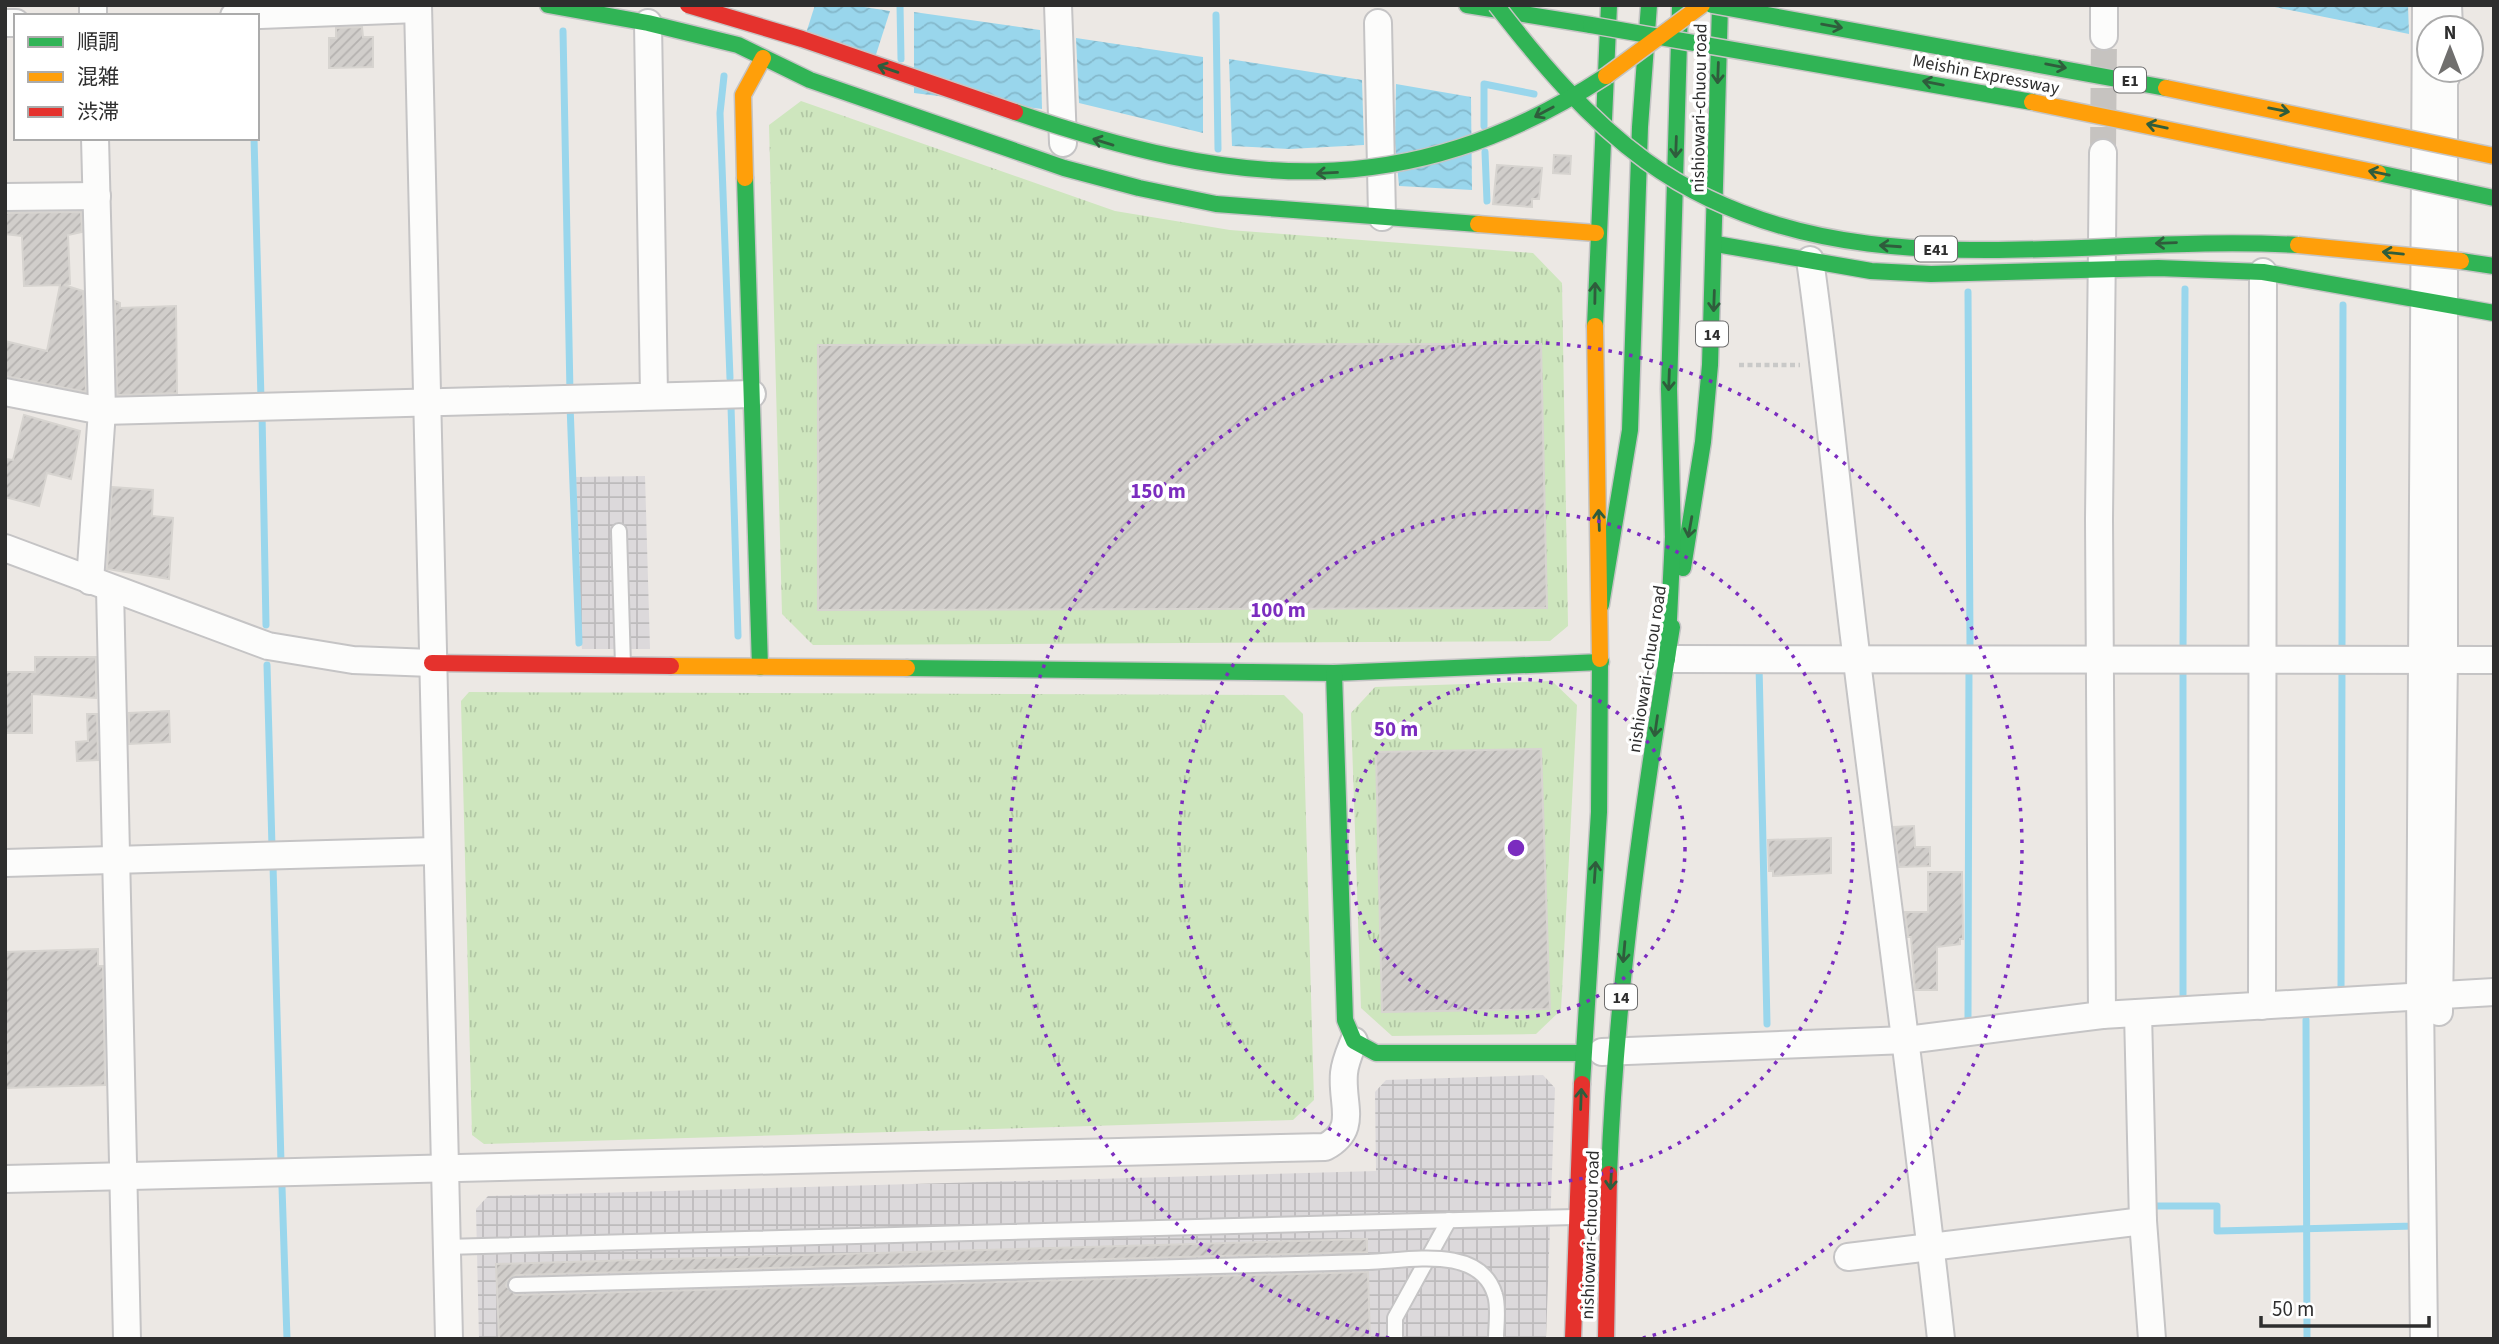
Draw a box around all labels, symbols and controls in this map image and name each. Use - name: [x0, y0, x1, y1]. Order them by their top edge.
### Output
- legend: [14, 14, 259, 140]
- north arrow: [2415, 14, 2485, 84]
- one-way arrow: [1820, 19, 1843, 33]
- text: N: [2444, 20, 2456, 47]
- street label: nishiowari-chuou road: [1686, 23, 1713, 193]
- text: 順調: [77, 27, 119, 57]
- street label: Meishin Expressway: [1910, 48, 2062, 101]
- one-way arrow: [2044, 60, 2066, 74]
- text: 混雑: [77, 62, 119, 92]
- one-way arrow: [877, 62, 899, 74]
- one-way arrow: [1711, 62, 1725, 85]
- road number: E1: [2114, 68, 2146, 92]
- one-way arrow: [1922, 76, 1945, 90]
- text: 渋滞: [77, 97, 119, 127]
- one-way arrow: [2267, 104, 2290, 118]
- one-way arrow: [1534, 106, 1555, 119]
- one-way arrow: [2146, 119, 2168, 132]
- one-way arrow: [1092, 135, 1114, 148]
- one-way arrow: [1670, 135, 1683, 158]
- one-way arrow: [2368, 166, 2391, 180]
- one-way arrow: [1316, 167, 1339, 180]
- road number: E41: [1915, 236, 1957, 262]
- one-way arrow: [2155, 237, 2178, 250]
- one-way arrow: [1879, 239, 1901, 252]
- one-way arrow: [2382, 247, 2405, 260]
- one-way arrow: [1588, 282, 1601, 305]
- one-way arrow: [1707, 289, 1721, 312]
- road number: 14: [1696, 322, 1728, 346]
- one-way arrow: [1662, 368, 1676, 391]
- text: 150 m: [1130, 476, 1186, 506]
- one-way arrow: [1592, 509, 1605, 532]
- one-way arrow: [1683, 515, 1696, 538]
- street label: nishiowari-chuou road: [1622, 583, 1673, 755]
- text: 100 m: [1250, 595, 1306, 625]
- text: 50 m: [1374, 714, 1418, 744]
- one-way arrow: [1650, 715, 1663, 737]
- centre of rings: [1504, 836, 1528, 860]
- one-way arrow: [1589, 861, 1602, 884]
- one-way arrow: [1618, 940, 1631, 963]
- road number: 14: [1605, 984, 1637, 1009]
- one-way arrow: [1574, 1088, 1587, 1111]
- street label: nishiowari-chuou road: [1575, 1150, 1606, 1320]
- one-way arrow: [1604, 1167, 1617, 1190]
- scale bar: [2261, 1284, 2429, 1328]
- text: 50 m: [2272, 1294, 2314, 1324]

